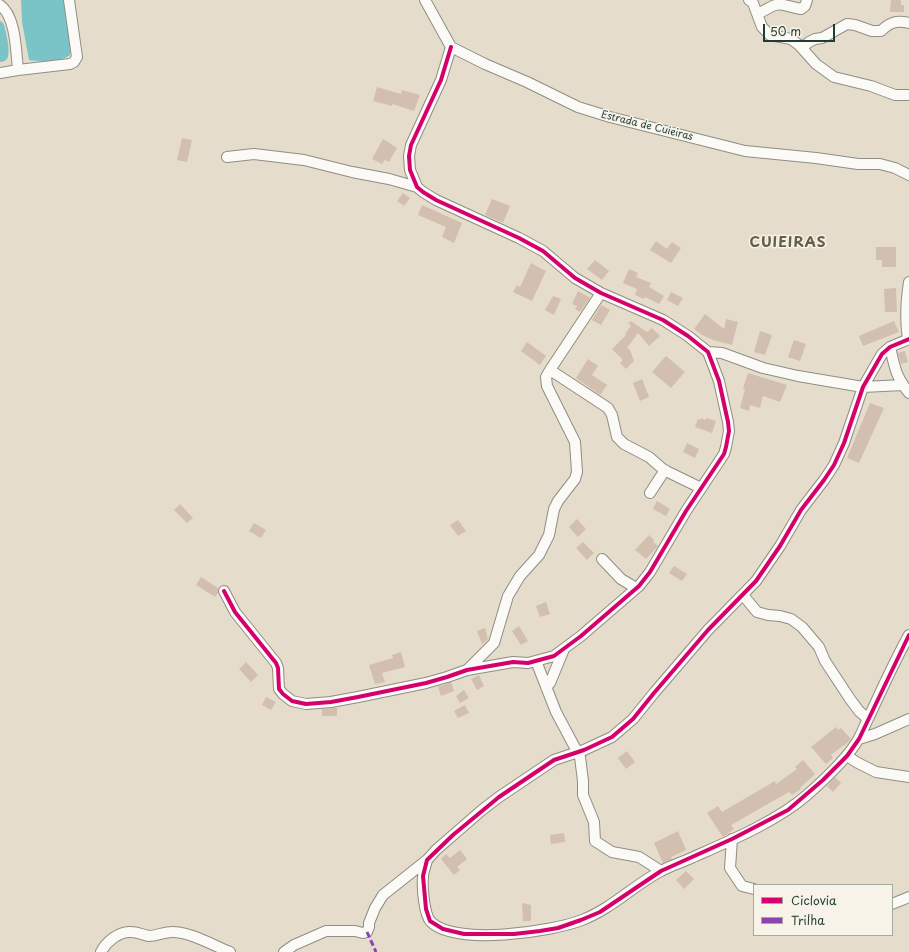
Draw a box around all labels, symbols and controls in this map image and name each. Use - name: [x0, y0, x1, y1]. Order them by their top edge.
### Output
- scale bar: [765, 16, 837, 42]
- text: 50 m: [770, 22, 801, 40]
- street label: Estrada de Cuieiras: [600, 109, 694, 143]
- district label: CUIEIRAS: [750, 235, 826, 251]
- legend: [753, 884, 893, 936]
- text: Ciclovia: [791, 891, 837, 909]
- text: Trilha: [791, 911, 825, 929]

